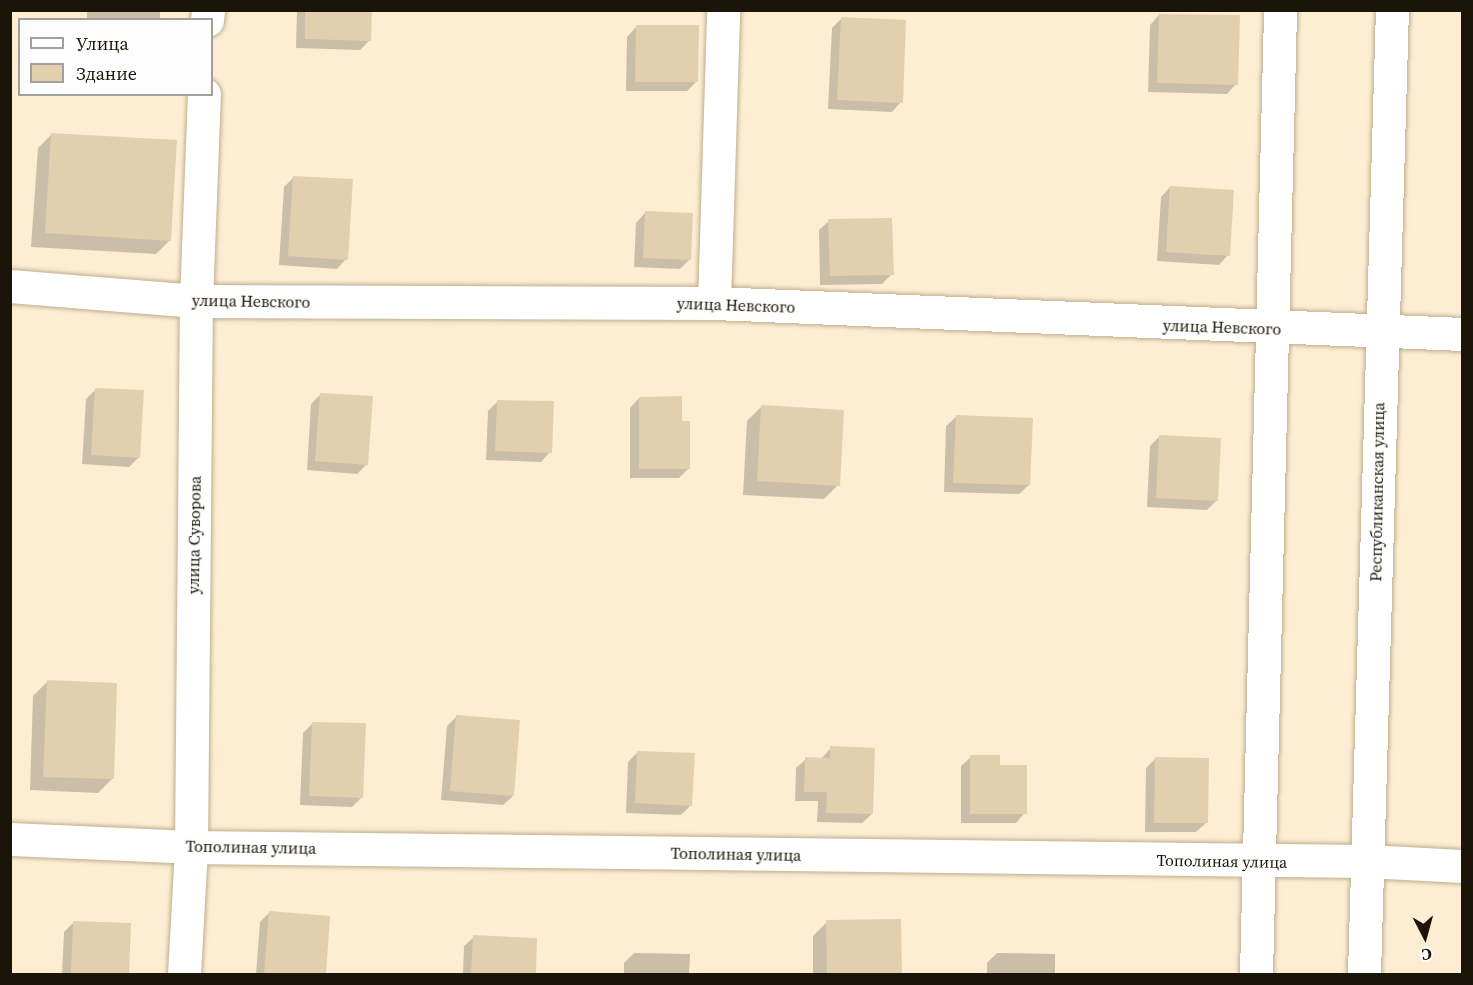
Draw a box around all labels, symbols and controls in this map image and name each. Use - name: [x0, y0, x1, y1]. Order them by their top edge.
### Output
- legend: [18, 18, 213, 96]
- text: Улица: [76, 31, 129, 56]
- text: Здание: [76, 61, 137, 86]
- street label: улица Невского: [192, 290, 310, 312]
- street label: улица Невского: [676, 293, 796, 317]
- street label: улица Невского: [1162, 315, 1282, 339]
- street label: Республиканская улица: [1366, 402, 1388, 582]
- street label: улица Суворова: [183, 476, 205, 594]
- street label: Тополиная улица: [185, 836, 317, 858]
- street label: Тополиная улица: [670, 843, 802, 865]
- street label: Тополиная улица: [1156, 850, 1288, 872]
- north arrow: [1395, 907, 1455, 967]
- text: С: [1421, 943, 1433, 966]

